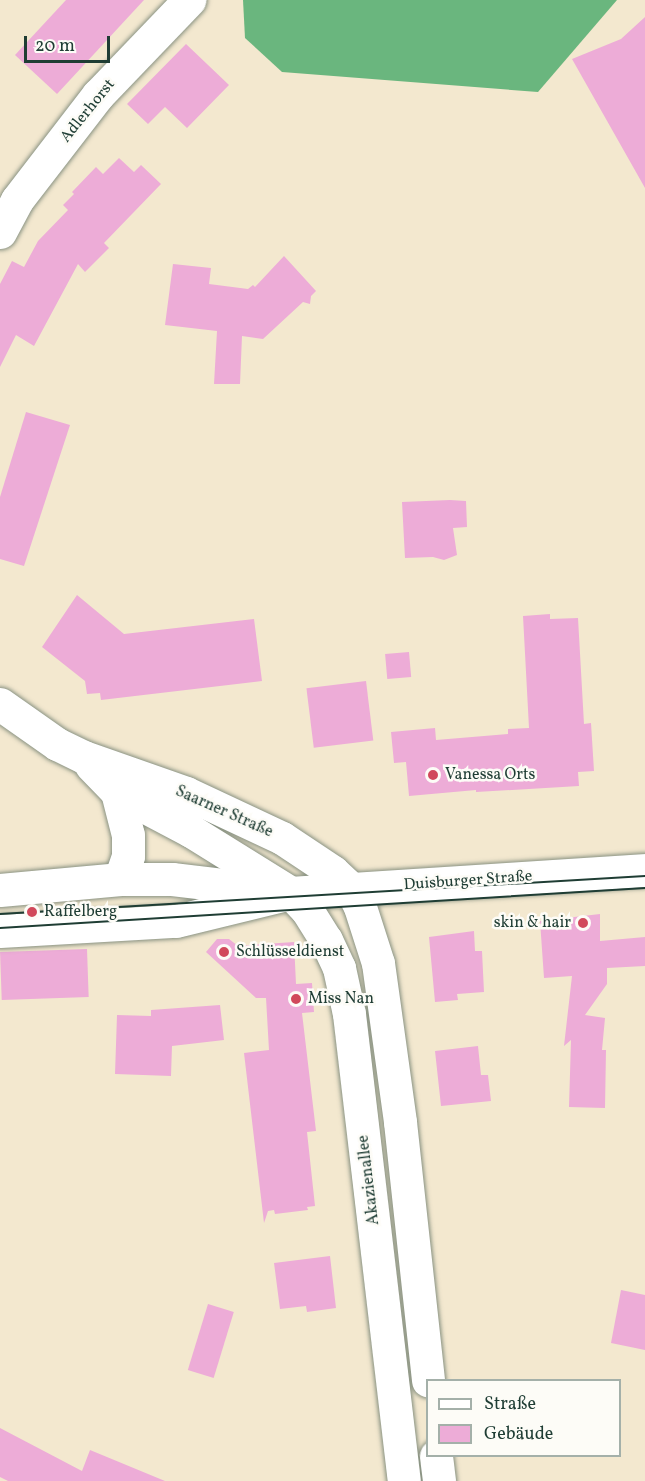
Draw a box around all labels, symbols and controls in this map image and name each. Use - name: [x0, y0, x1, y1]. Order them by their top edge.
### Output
- scale bar: [27, 24, 112, 62]
- text: 20 m: [35, 34, 75, 59]
- street label: Adlerhorst: [57, 75, 119, 147]
- place label: Vanessa Orts: [445, 765, 535, 785]
- marker: Vanessa Orts: [426, 768, 440, 782]
- street label: Saarner Straße: [172, 782, 276, 842]
- street label: Duisburger Straße: [403, 867, 533, 895]
- place label: Raffelberg: [44, 902, 117, 922]
- marker: Raffelberg: [25, 905, 39, 919]
- place label: skin & hair: [494, 913, 571, 933]
- marker: skin & hair: [576, 916, 590, 930]
- place label: Schlüsseldienst: [236, 942, 344, 962]
- marker: Schlüsseldienst: [217, 945, 231, 959]
- place label: Miss Nan: [308, 989, 374, 1009]
- marker: Miss Nan: [289, 992, 303, 1006]
- street label: Akazienallee: [354, 1134, 384, 1226]
- legend: [426, 1379, 621, 1457]
- text: Straße: [484, 1392, 536, 1417]
- text: Gebäude: [484, 1422, 553, 1447]

